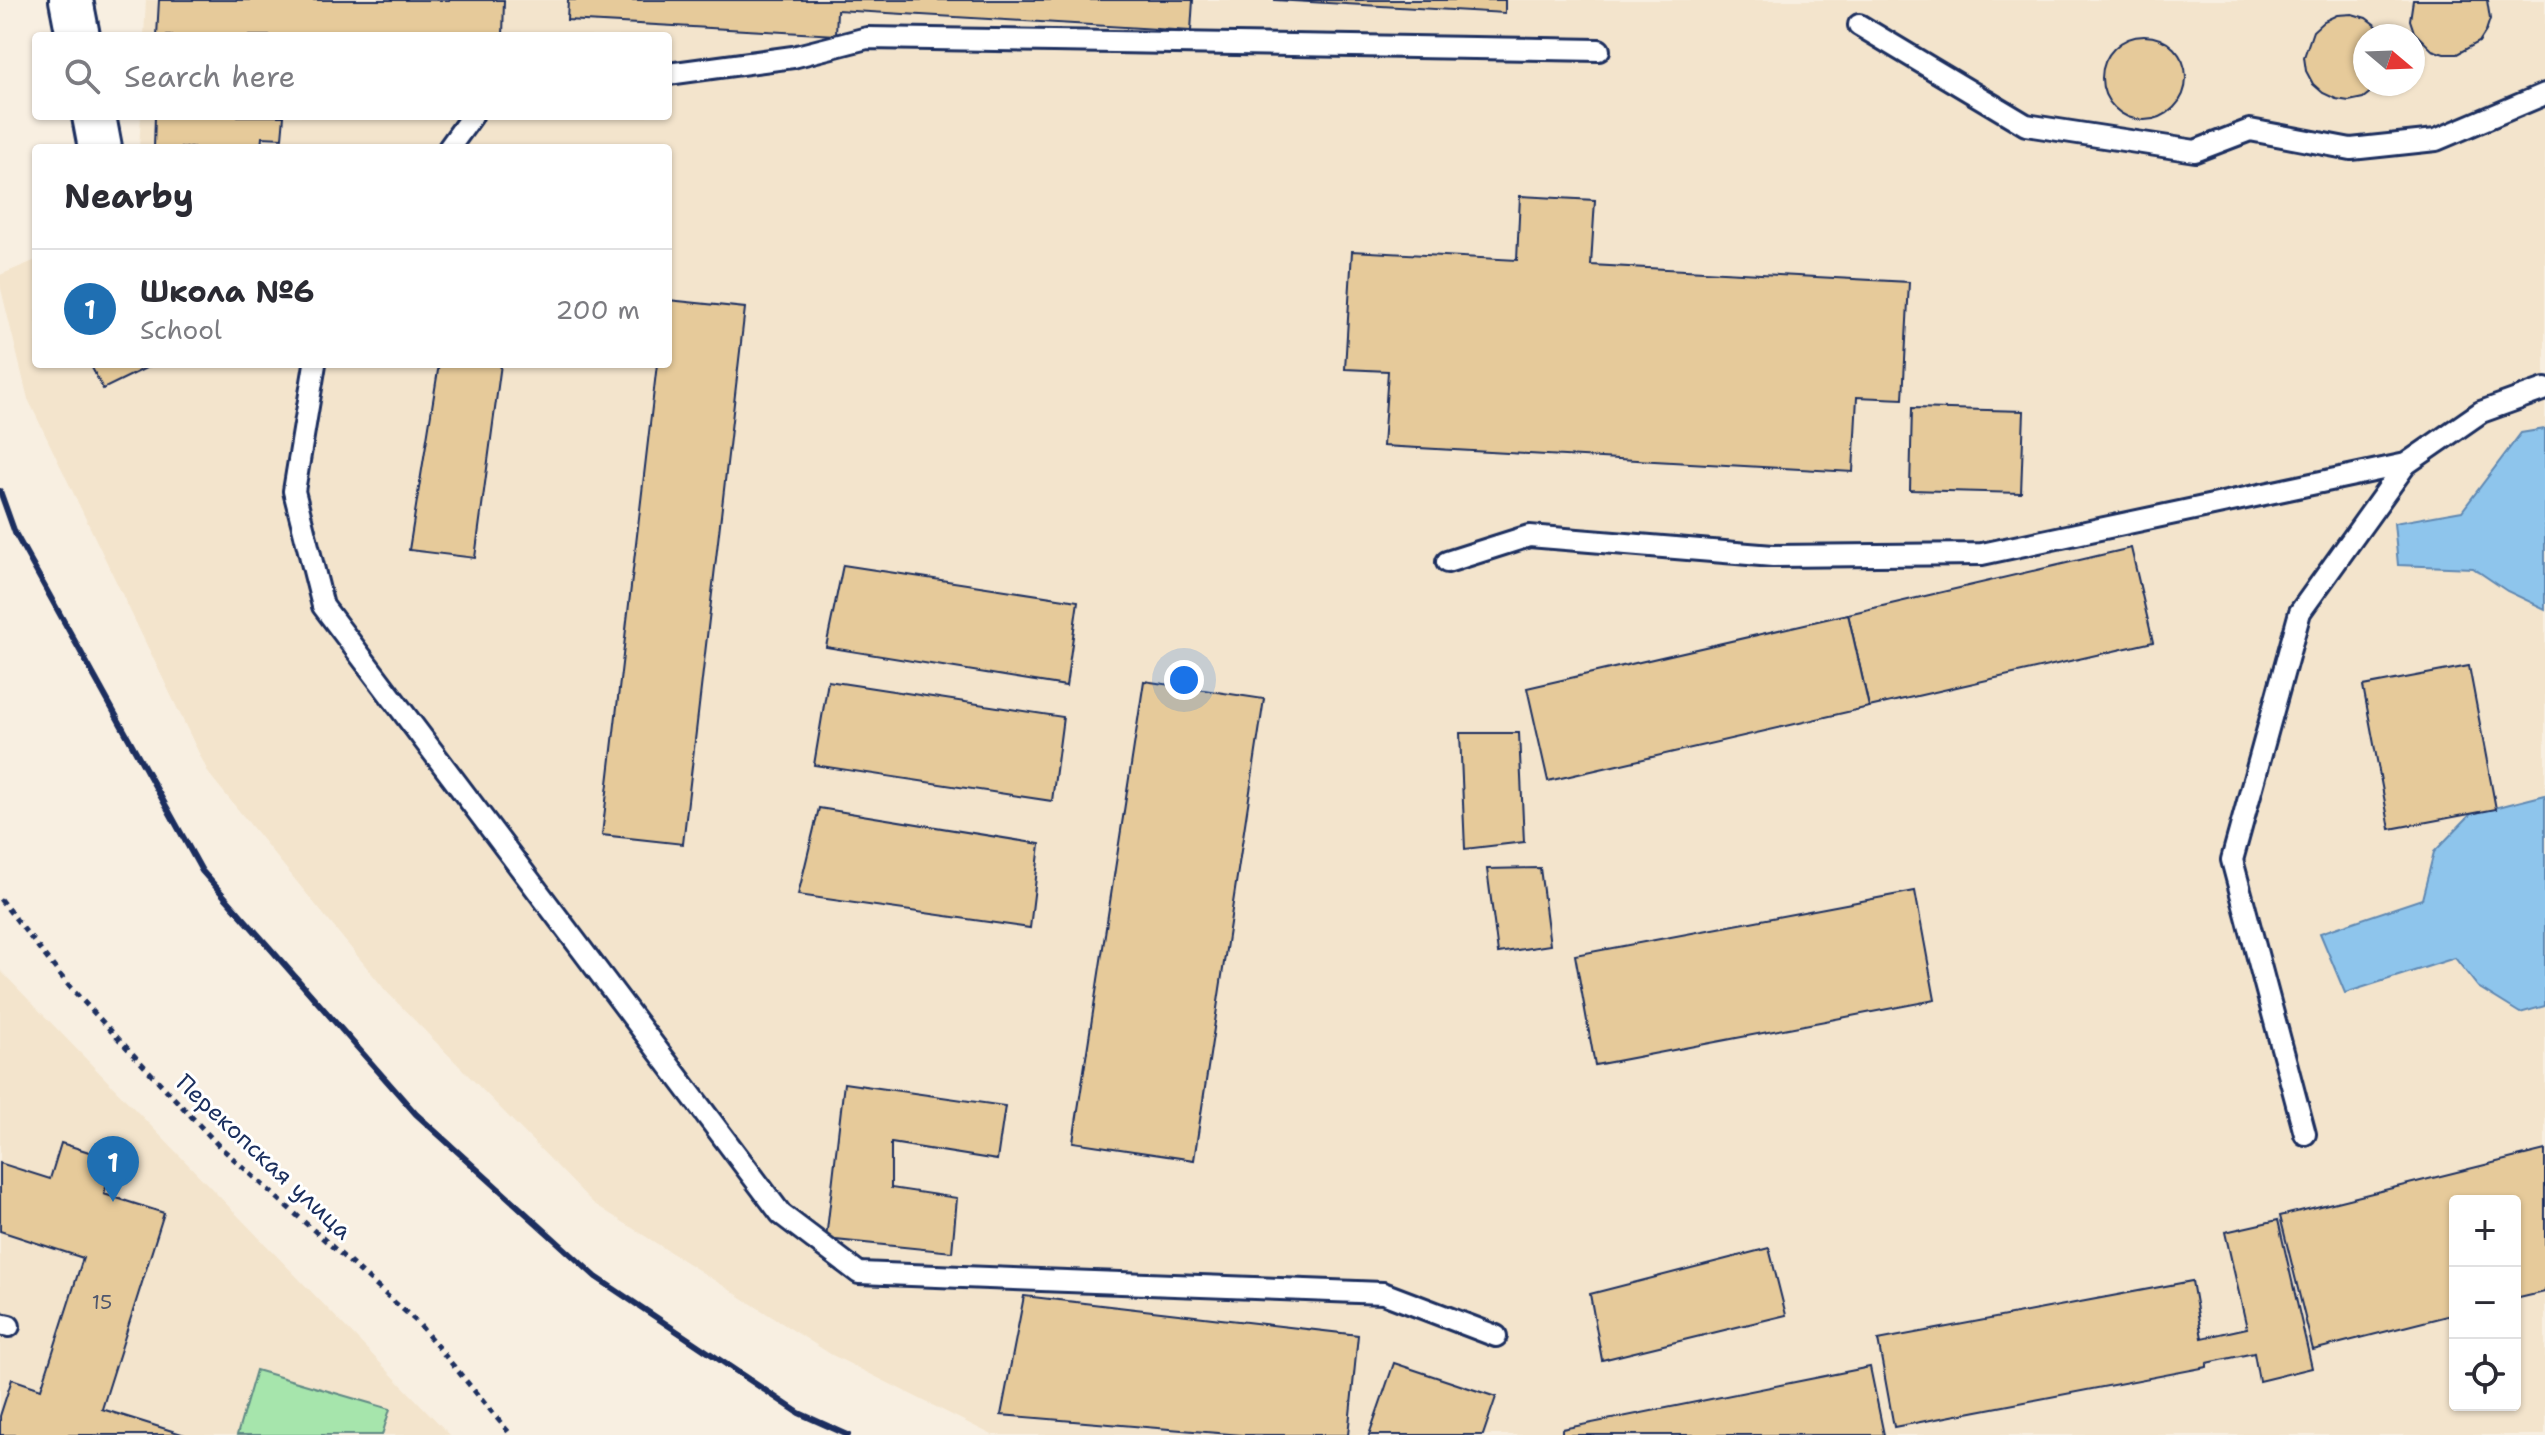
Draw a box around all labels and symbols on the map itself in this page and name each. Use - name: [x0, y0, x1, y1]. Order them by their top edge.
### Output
- north arrow: [2353, 24, 2425, 96]
- your location: [1164, 660, 1204, 700]
- street label: Перекопская улица: [169, 1067, 359, 1247]
- pin: 1: [87, 1136, 139, 1202]
- house number: 15: [92, 1289, 112, 1315]

